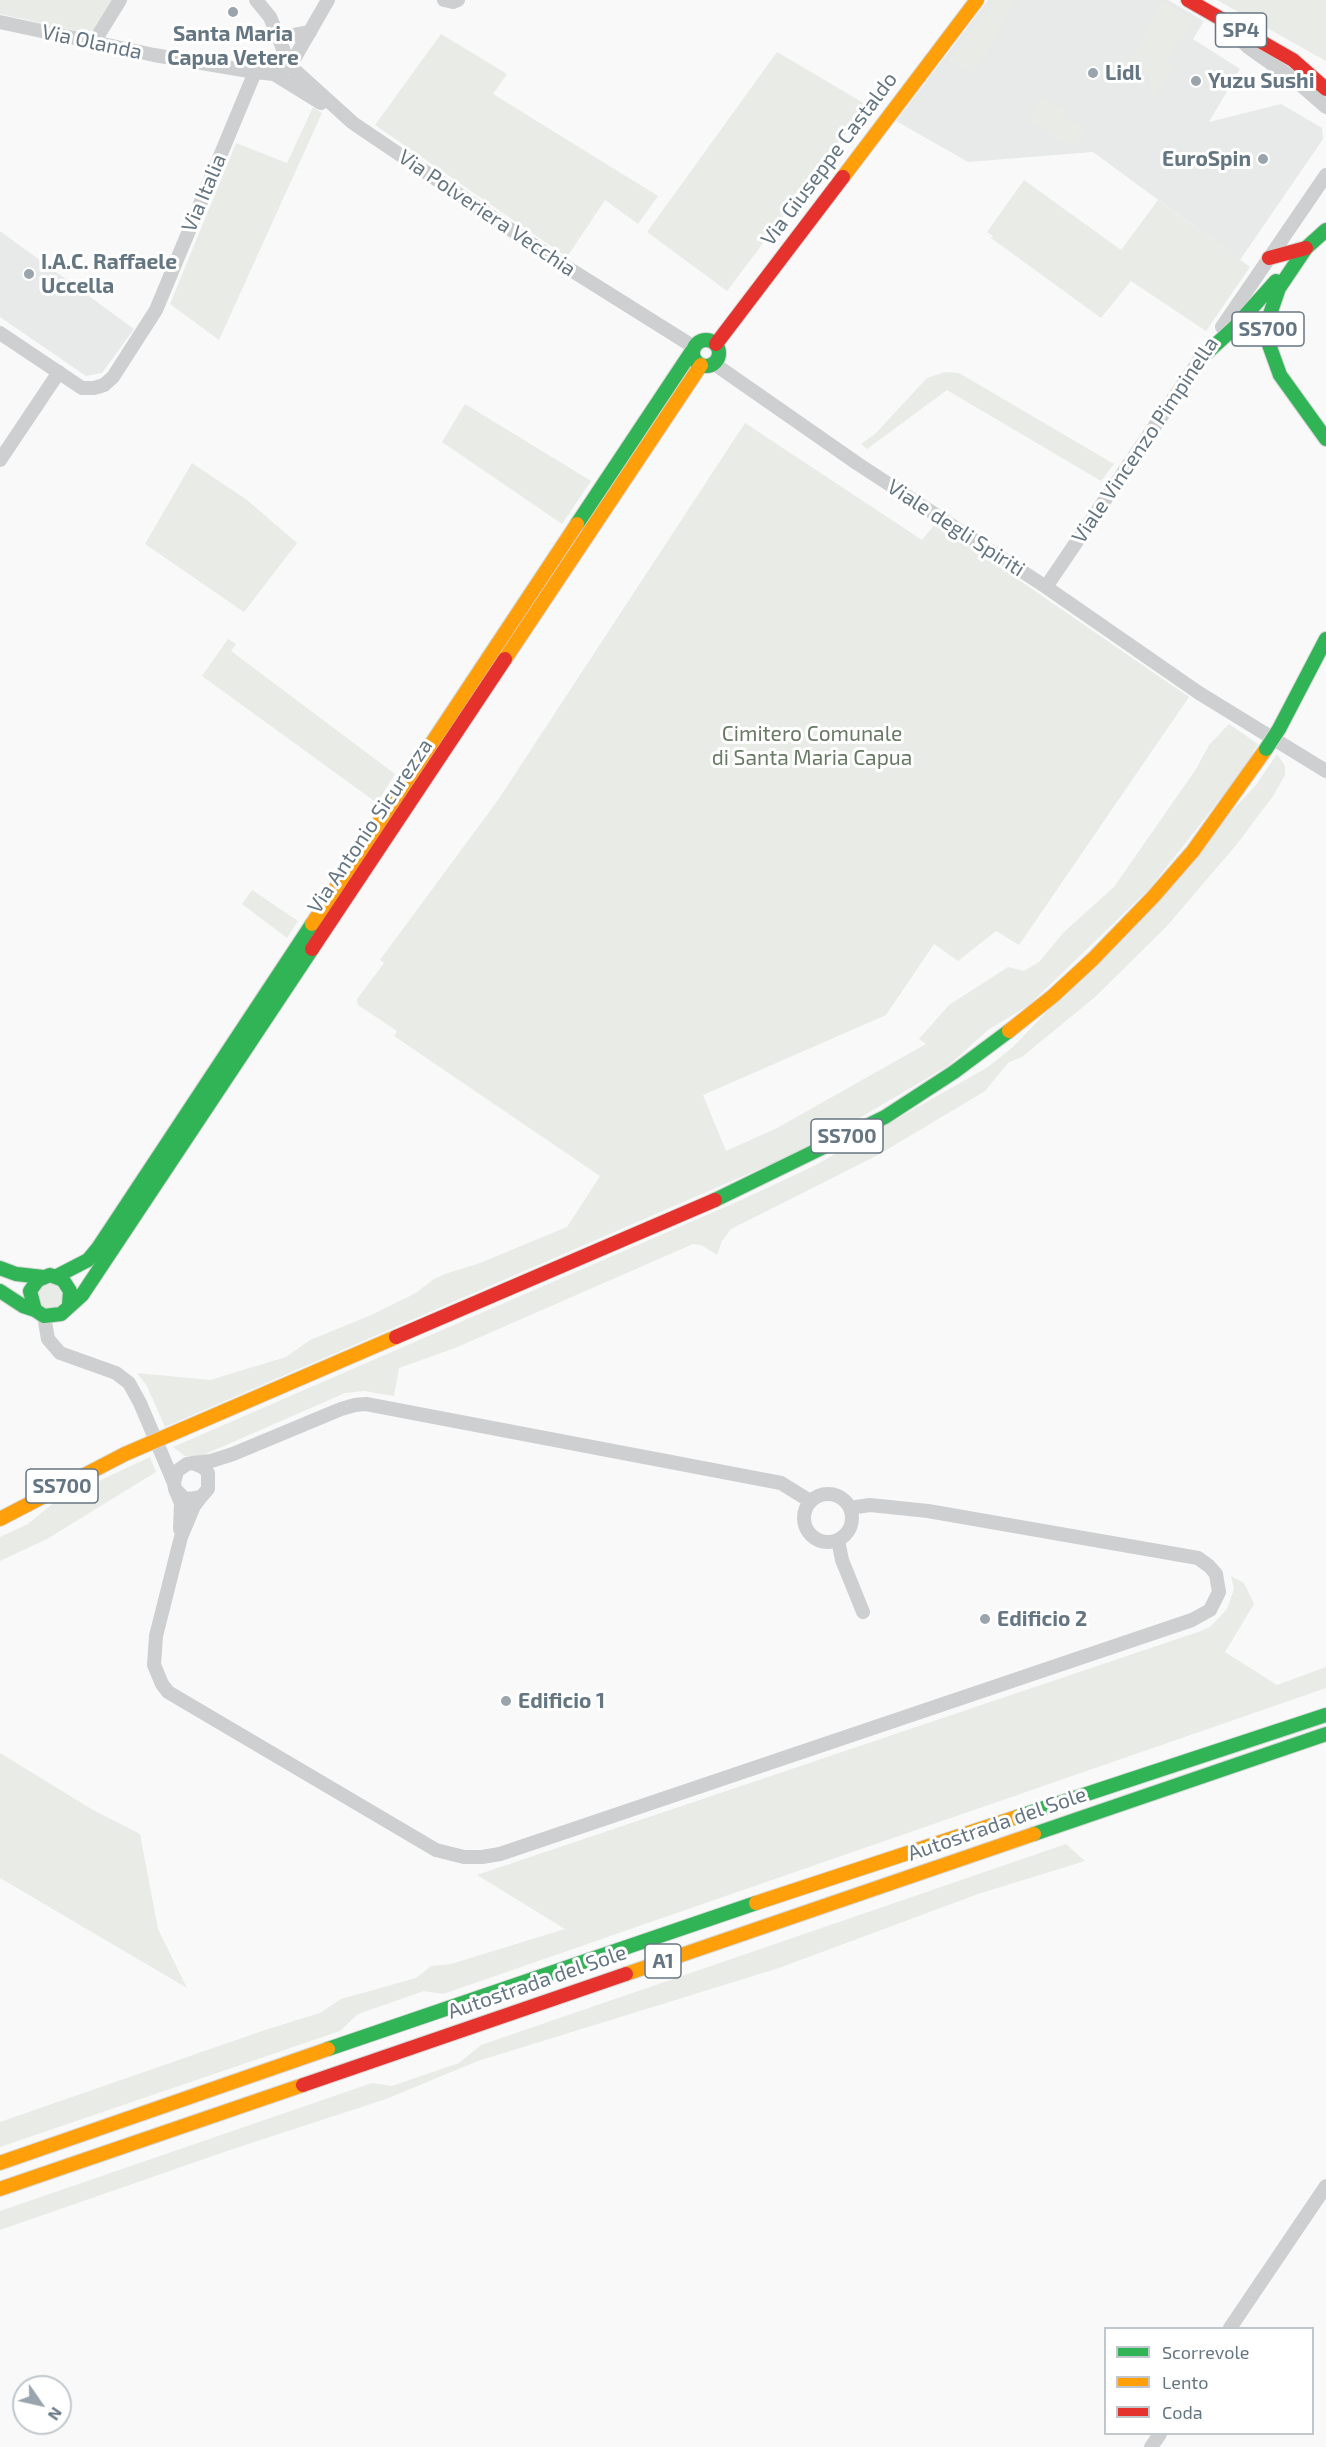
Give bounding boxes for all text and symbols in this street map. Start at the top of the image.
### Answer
marker: Santa Maria Capua Vetere [226,5,240,19]
road number: SP4 [1216,13,1266,47]
street label: Via Olanda [40,19,144,65]
place label: Santa Maria Capua Vetere [167,21,299,71]
place label: Lidl [1105,60,1141,86]
marker: Lidl [1086,66,1100,80]
street label: Via Giuseppe Castaldo [756,67,902,251]
place label: Yuzu Sushi [1208,68,1315,94]
marker: Yuzu Sushi [1189,74,1203,88]
street label: Via Polveriera Vecchia [393,144,581,282]
place label: EuroSpin [1162,146,1251,172]
street label: Via Italia [176,150,232,236]
marker: EuroSpin [1256,152,1270,166]
place label: I.A.C. Raffaele Uccella [41,249,177,299]
marker: I.A.C. Raffaele Uccella [22,267,36,281]
road number: SS700 [1232,312,1304,346]
street label: Viale Vincenzo Pimpinella [1066,332,1224,548]
street label: Viale degli Spiriti [883,474,1029,582]
park label: Cimitero Comunale di Santa Maria Capua [712,721,912,771]
street label: Via Antonio Sicurezza [302,734,438,918]
road number: SS700 [811,1119,883,1153]
road number: SS700 [26,1469,98,1503]
place label: Edificio 2 [997,1606,1087,1632]
marker: Edificio 2 [978,1612,992,1626]
place label: Edificio 1 [518,1688,605,1714]
marker: Edificio 1 [499,1694,513,1708]
street label: Autostrada del Sole [904,1782,1090,1866]
street label: Autostrada del Sole [444,1940,630,2024]
road number: A1 [645,1944,681,1978]
legend [1104,2327,1314,2435]
text: Scorrevole [1162,2341,1249,2363]
text: Lento [1162,2371,1208,2393]
north arrow [12,2375,72,2435]
text: Coda [1162,2401,1203,2423]
text: N [45,2404,67,2424]

